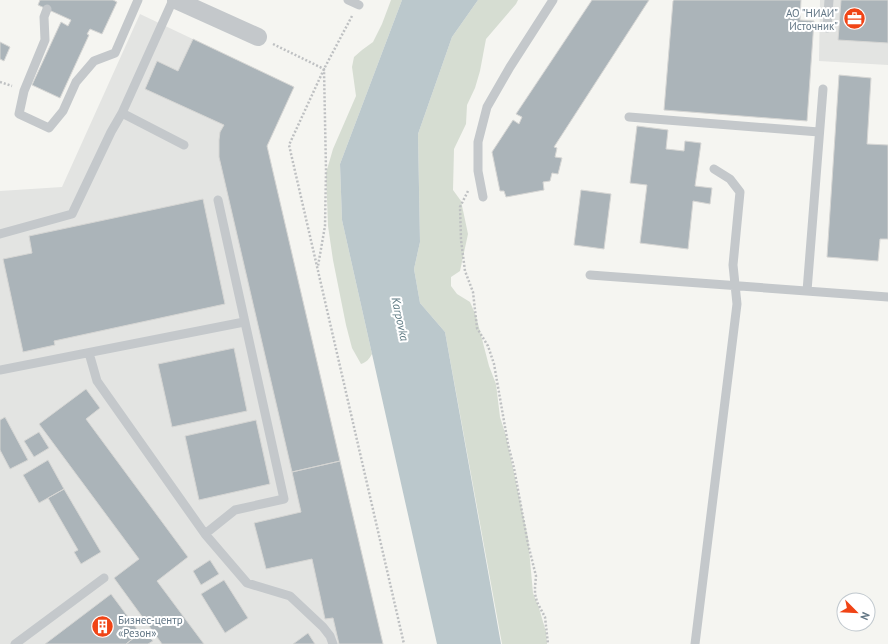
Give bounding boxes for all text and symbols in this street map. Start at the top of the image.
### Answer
place label: АО "НИАИ" Источник" [786,6,838,33]
office icon: АО "НИАИ" Источник" [841,6,867,32]
water label: Karpovka [389,296,412,342]
north arrow [836,592,876,632]
text: N [857,610,873,622]
building icon: Бизнес-центр «Резон» [89,613,115,639]
place label: Бизнес-центр «Резон» [118,613,183,640]

